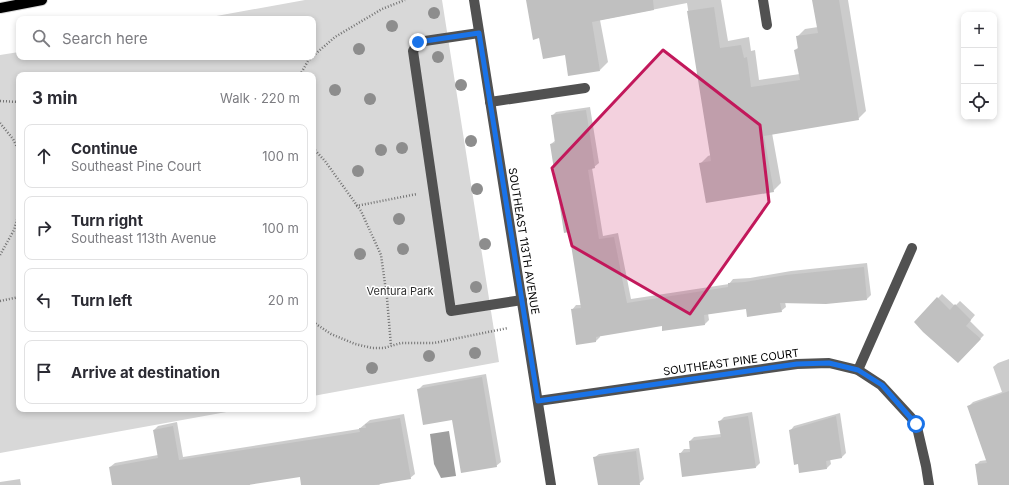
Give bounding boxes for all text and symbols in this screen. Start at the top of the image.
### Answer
map controls [961,12,997,120]
button: + [961,12,997,48]
search box [16,16,316,60]
icon: search [30,27,52,49]
text: Search here [62,29,148,48]
route end [409,33,427,51]
button: − [961,48,997,84]
button: locate [961,84,997,120]
text: 3 min [32,88,78,108]
text: Walk · 220 m [220,90,300,106]
text: Continue [71,139,138,158]
icon: ahead [33,145,55,167]
text: 100 m [262,148,299,164]
text: Southeast Pine Court [71,158,201,174]
street label: SOUTHEAST 113TH AVENUE [505,167,543,315]
text: Turn right [71,211,143,230]
icon: right [33,217,55,239]
text: 100 m [262,220,299,236]
text: Southeast 113th Avenue [71,230,216,246]
park label: Ventura Park [366,284,434,298]
icon: left [33,289,55,311]
text: Turn left [71,291,132,310]
text: 20 m [268,292,299,308]
street label: SOUTHEAST PINE COURT [662,346,800,378]
icon: arrive [33,361,55,383]
text: Arrive at destination [71,363,220,382]
route start [907,415,925,433]

